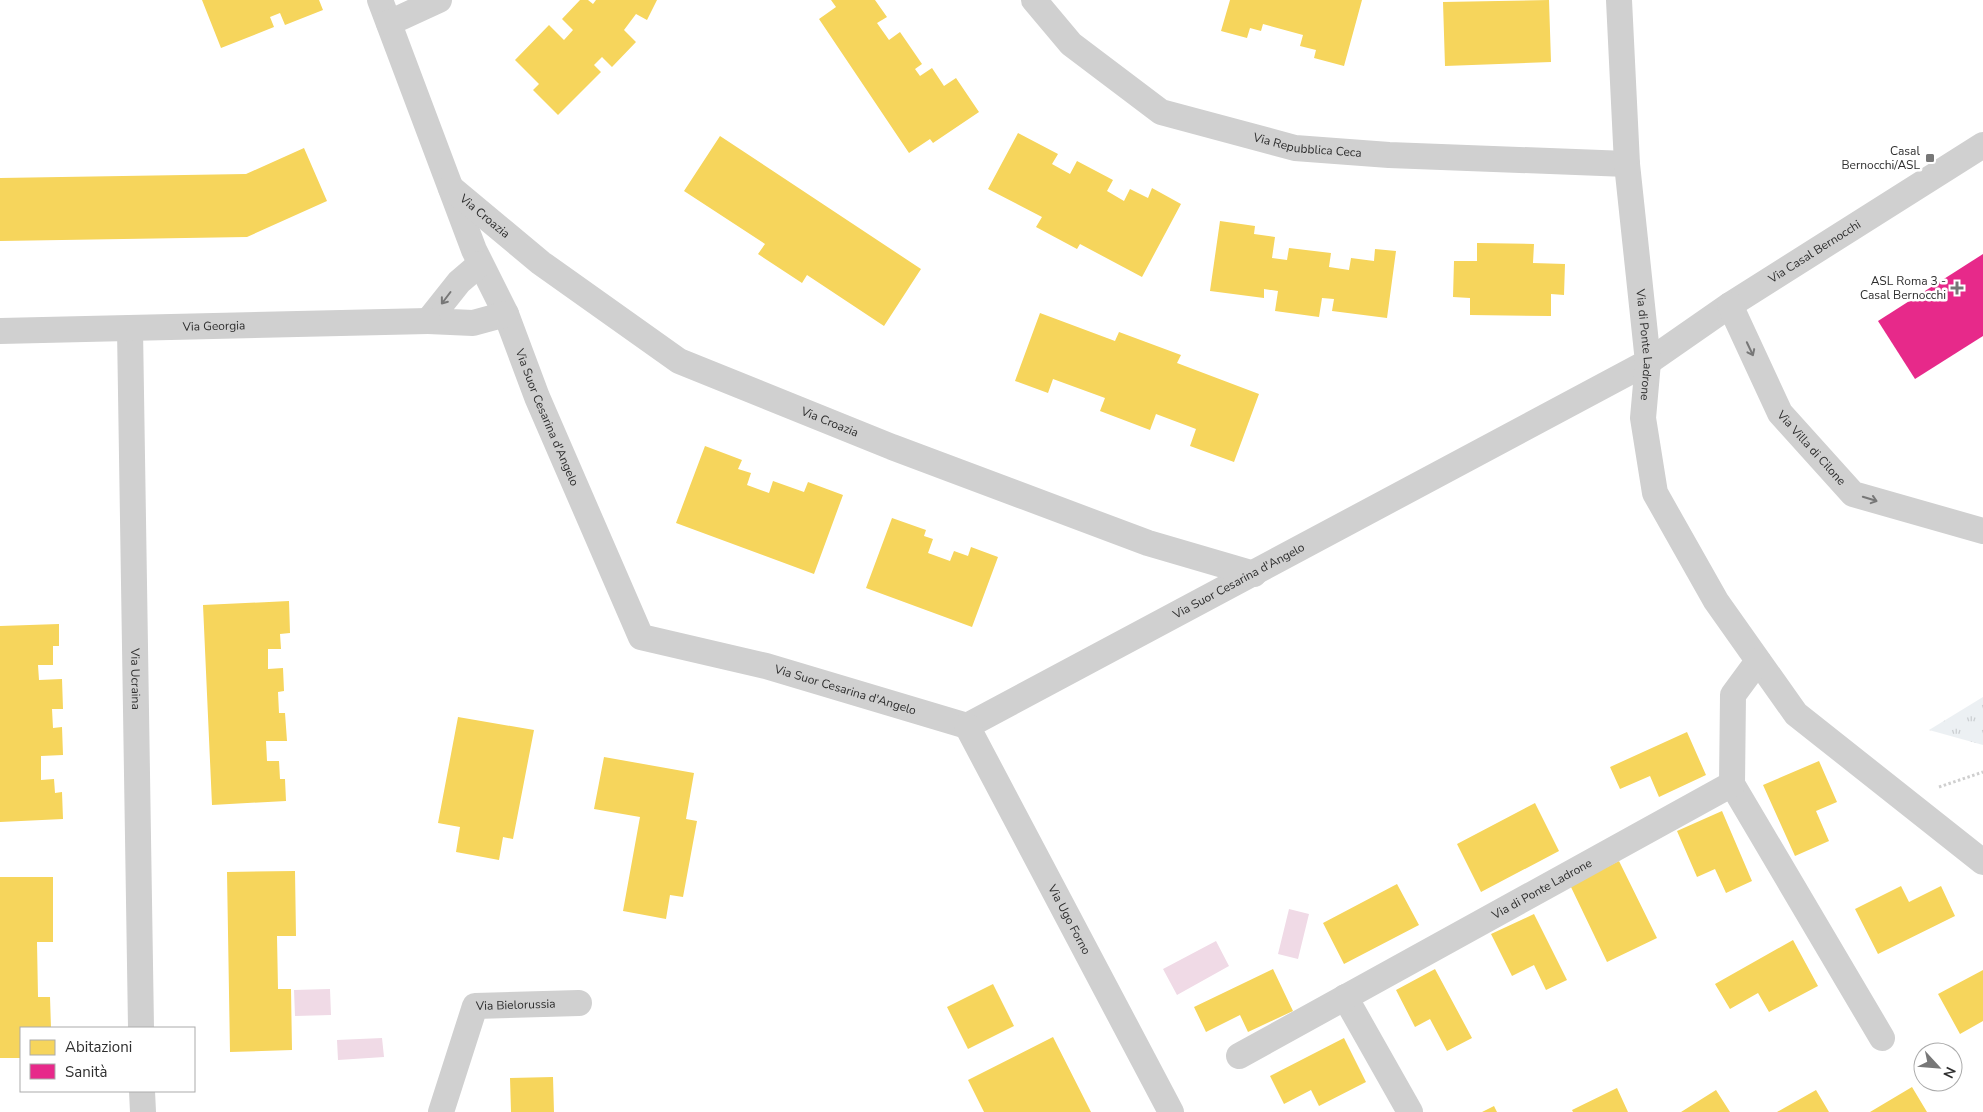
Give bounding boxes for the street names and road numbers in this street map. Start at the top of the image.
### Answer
street label: Via Repubblica Ceca [1250,129,1362,161]
street label: Via Croazia [456,190,513,242]
street label: Via Casal Bernocchi [1764,216,1864,287]
street label: Via di Ponte Ladrone [1632,287,1656,401]
street label: Via Georgia [181,317,246,335]
street label: Via Suor Cesarina d'Angelo [511,346,583,489]
street label: Via Croazia [798,403,861,441]
street label: Via Villa di Cilone [1773,406,1849,489]
street label: Via Suor Cesarina d'Angelo [1169,539,1308,623]
street label: Via Ucraina [127,647,144,710]
street label: Via Suor Cesarina d'Angelo [772,661,919,719]
street label: Via di Ponte Ladrone [1488,855,1595,923]
street label: Via Ugo Forno [1044,881,1095,958]
street label: Via Bielorussia [475,996,556,1014]

